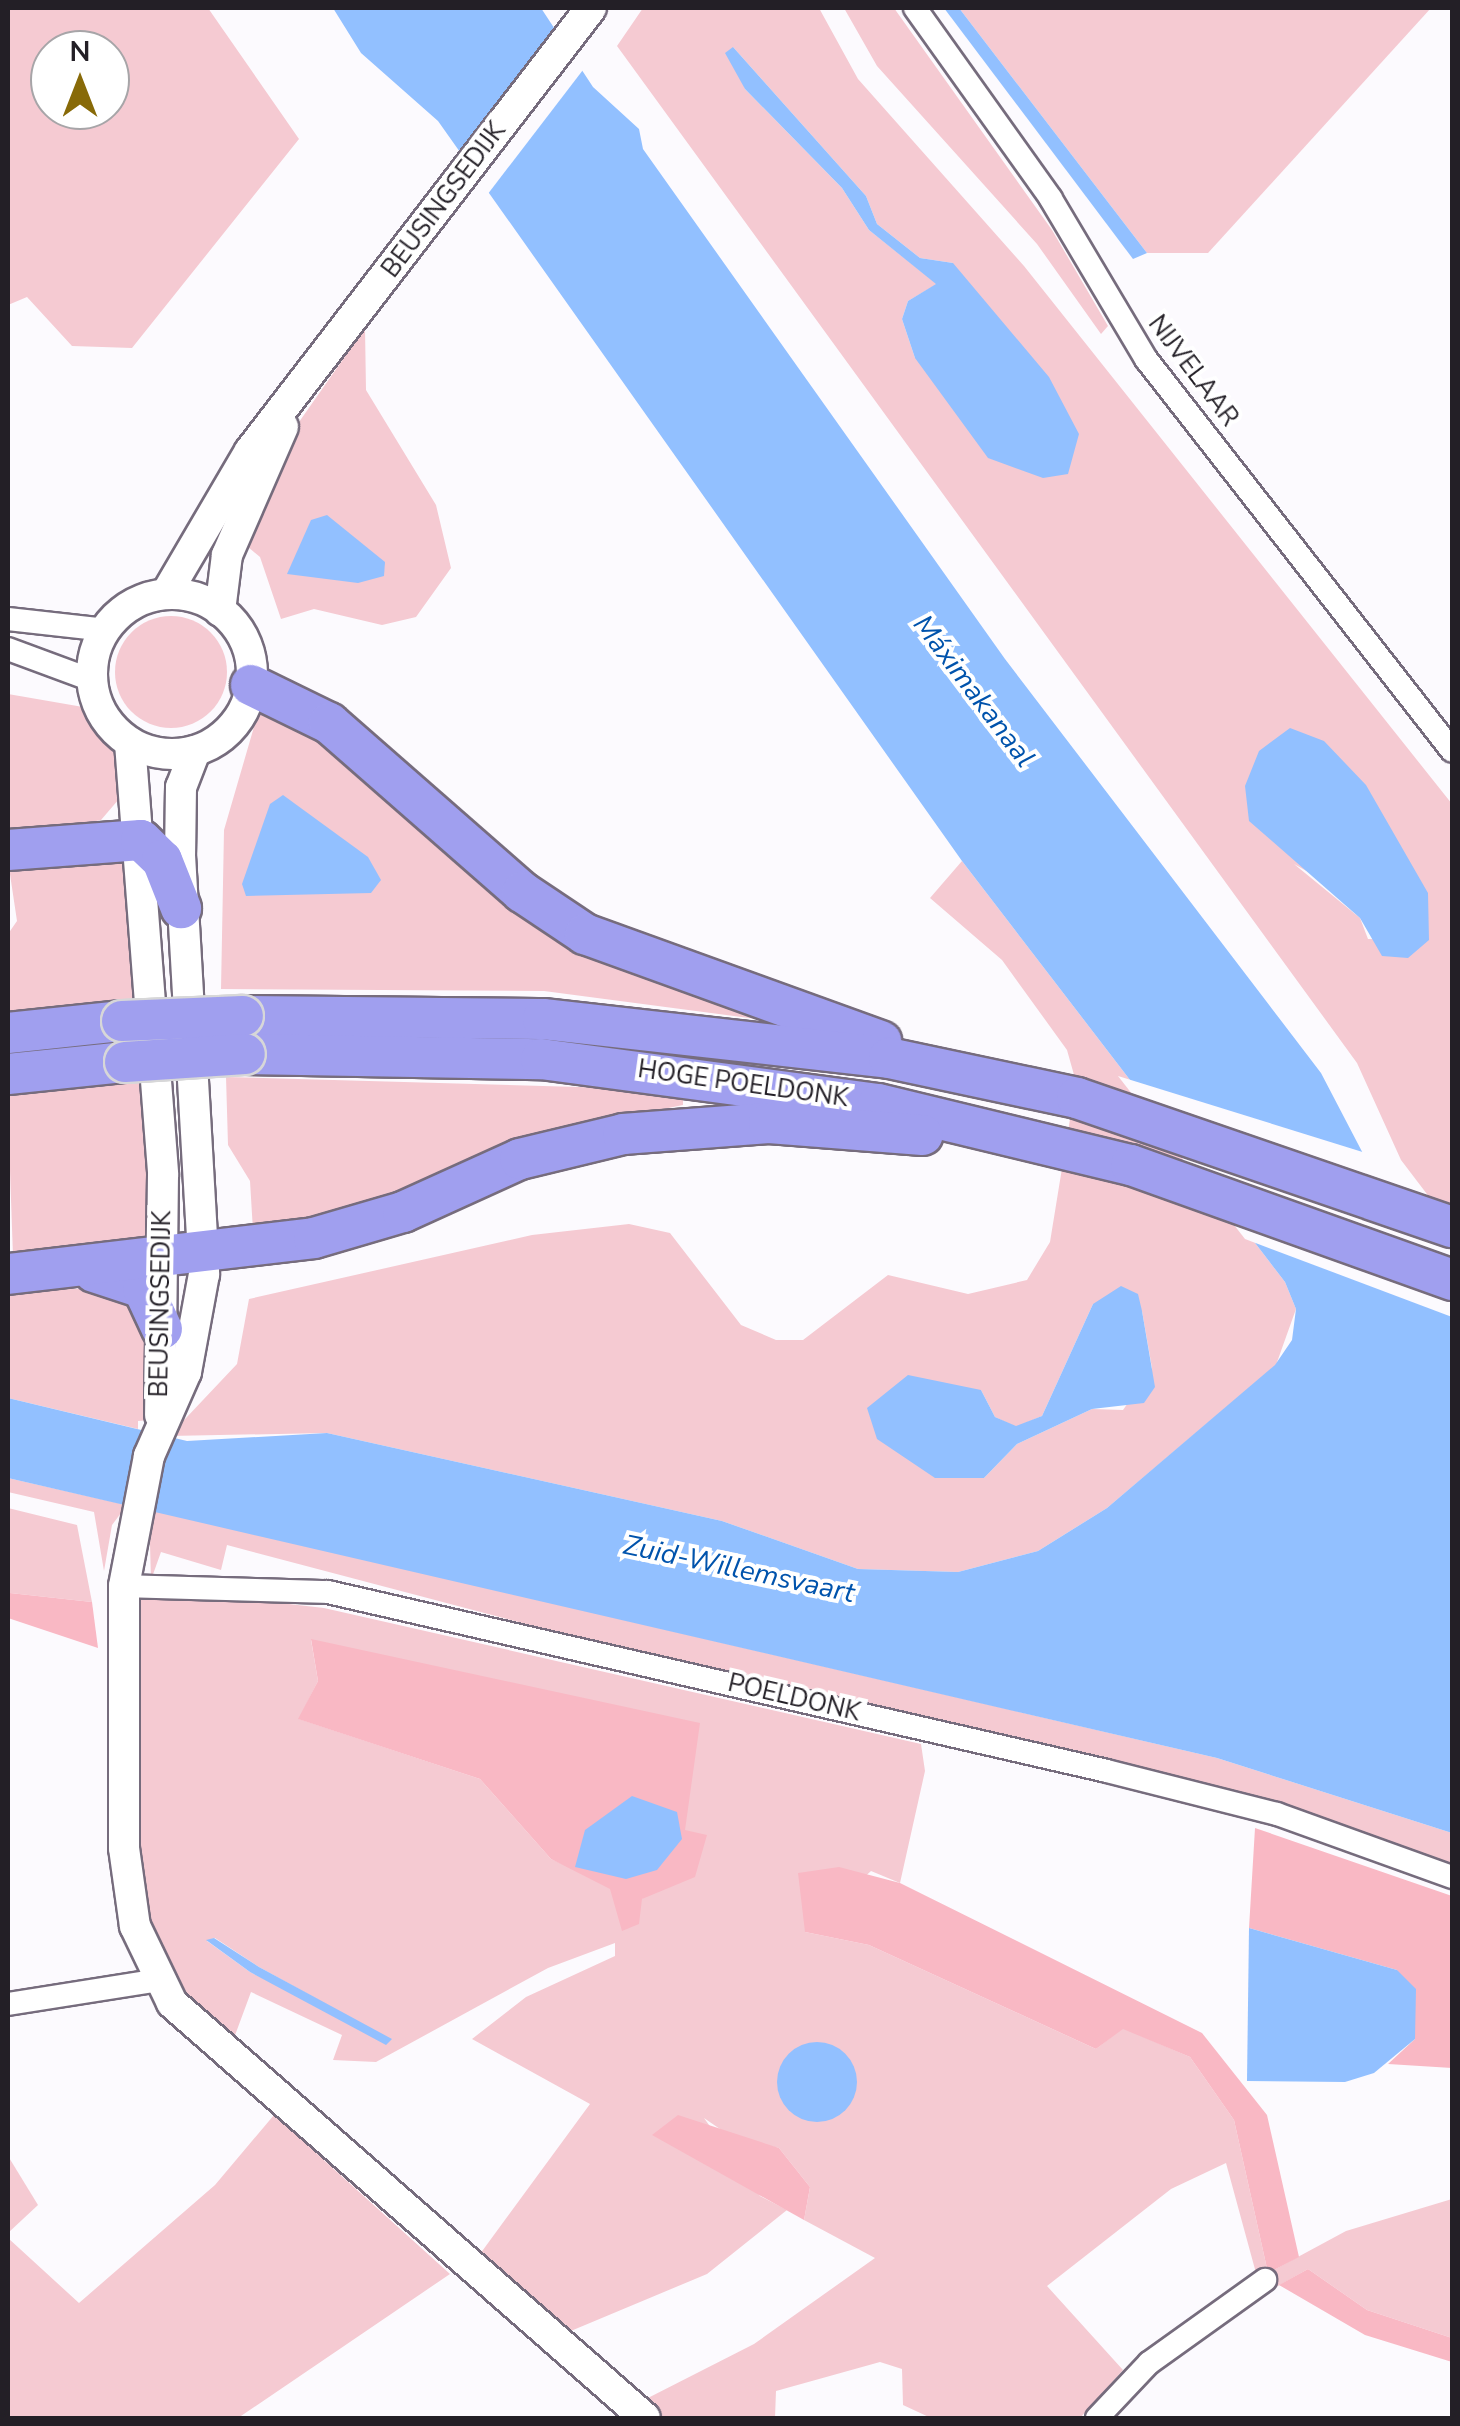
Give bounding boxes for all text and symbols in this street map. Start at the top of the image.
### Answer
north arrow [30,30,130,130]
text: N [70,33,90,71]
street label: BEUSINGSEDIJK [376,116,512,284]
street label: NIJVELAAR [1142,310,1244,432]
water label: Máximakanaal [906,608,1042,774]
street label: HOGE POELDONK [636,1054,850,1114]
street label: BEUSINGSEDIJK [144,1210,178,1398]
water label: Zuid-Willemsvaart [620,1528,858,1610]
street label: POELDONK [725,1668,863,1728]

